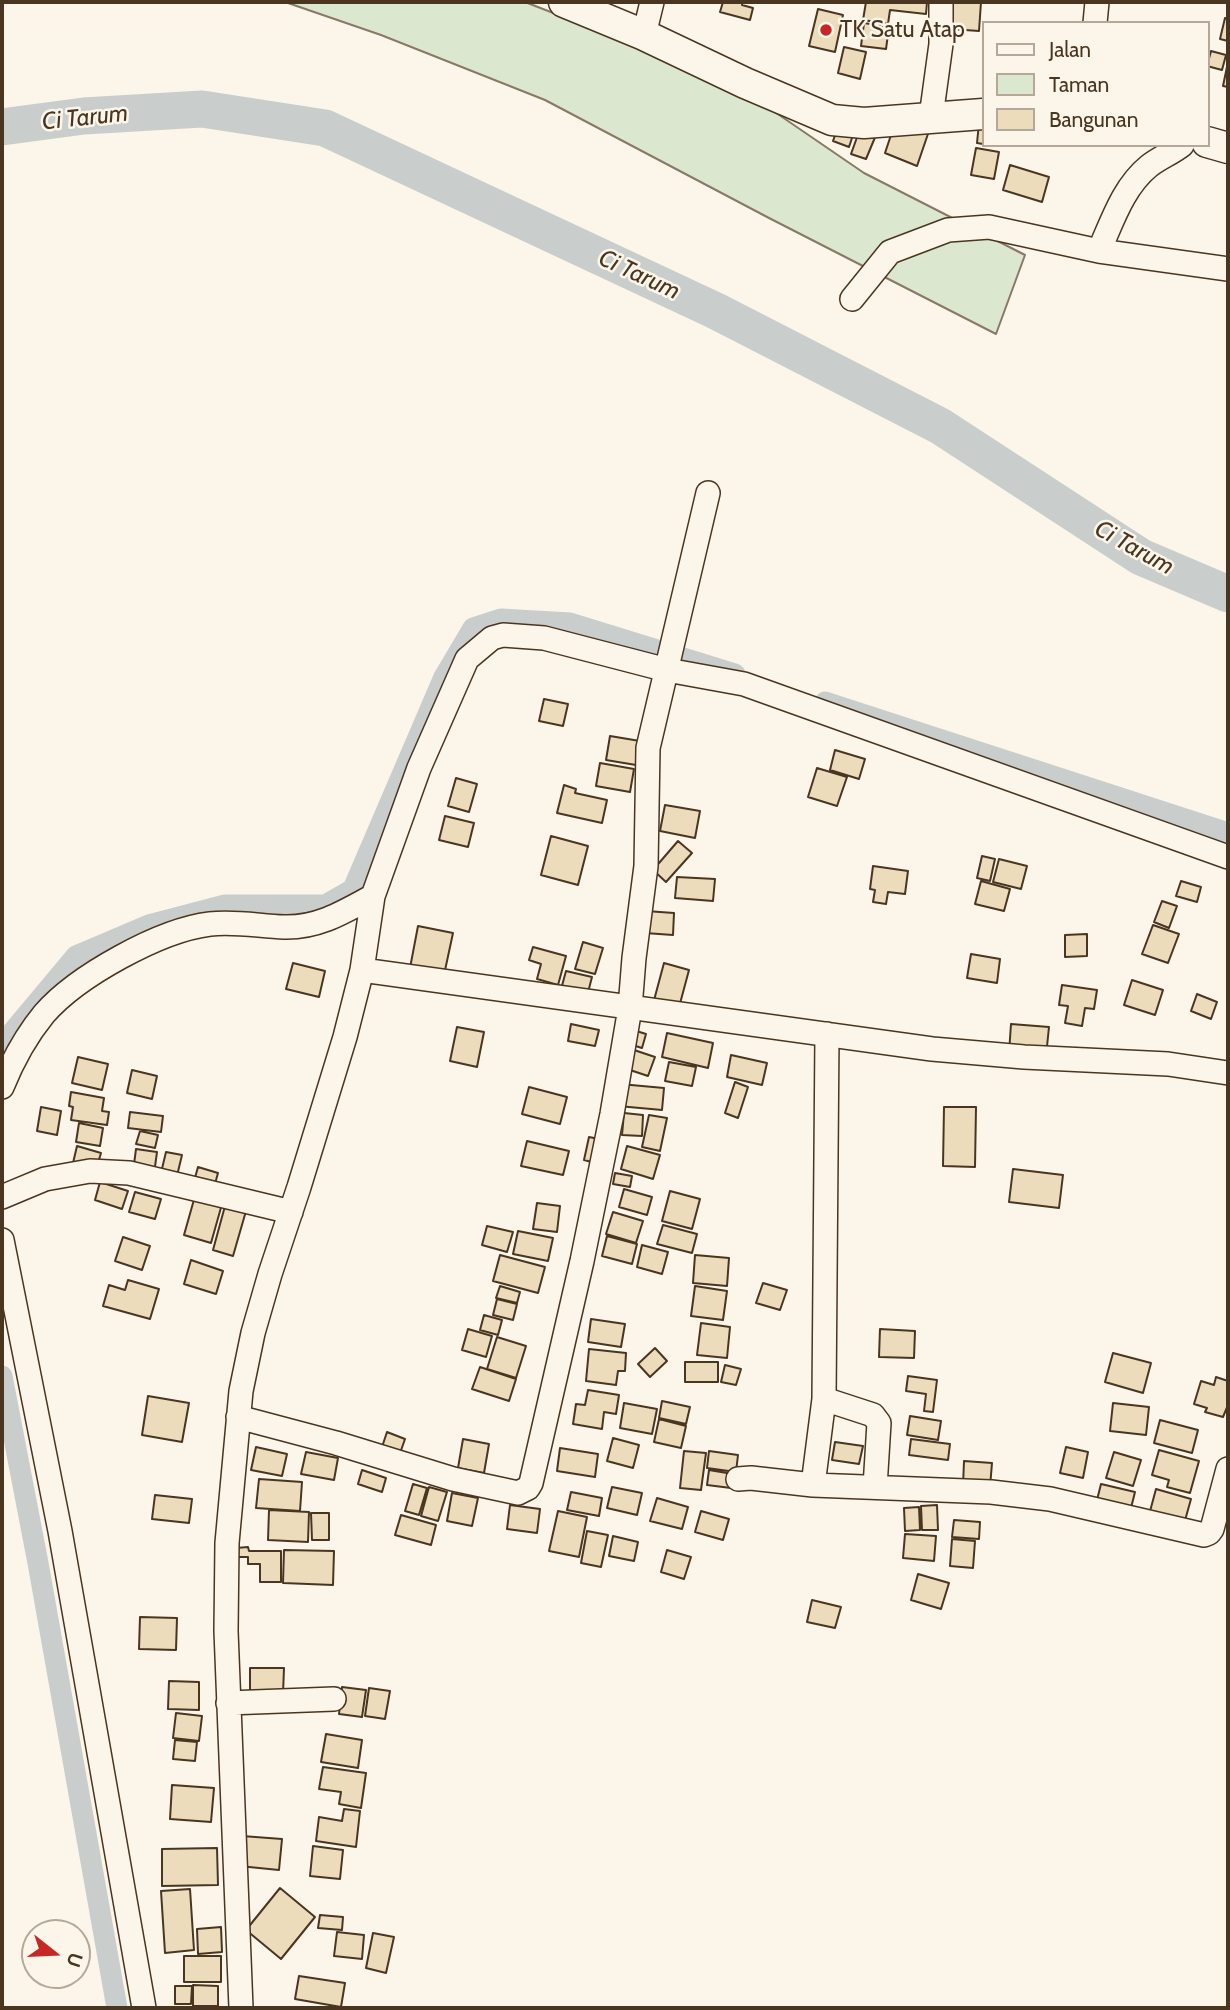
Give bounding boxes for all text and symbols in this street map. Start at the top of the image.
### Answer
place label: TK Satu Atap [840,16,965,44]
legend [982,21,1209,147]
marker: TK Satu Atap [818,22,834,38]
text: Jalan [1049,37,1091,62]
text: Taman [1049,72,1109,97]
water label: Ci Tarum [41,99,129,137]
text: Bangunan [1049,107,1138,132]
water label: Ci Tarum [594,244,684,306]
water label: Ci Tarum [1089,515,1179,581]
north arrow [21,1919,91,1989]
text: U [61,1950,88,1970]

